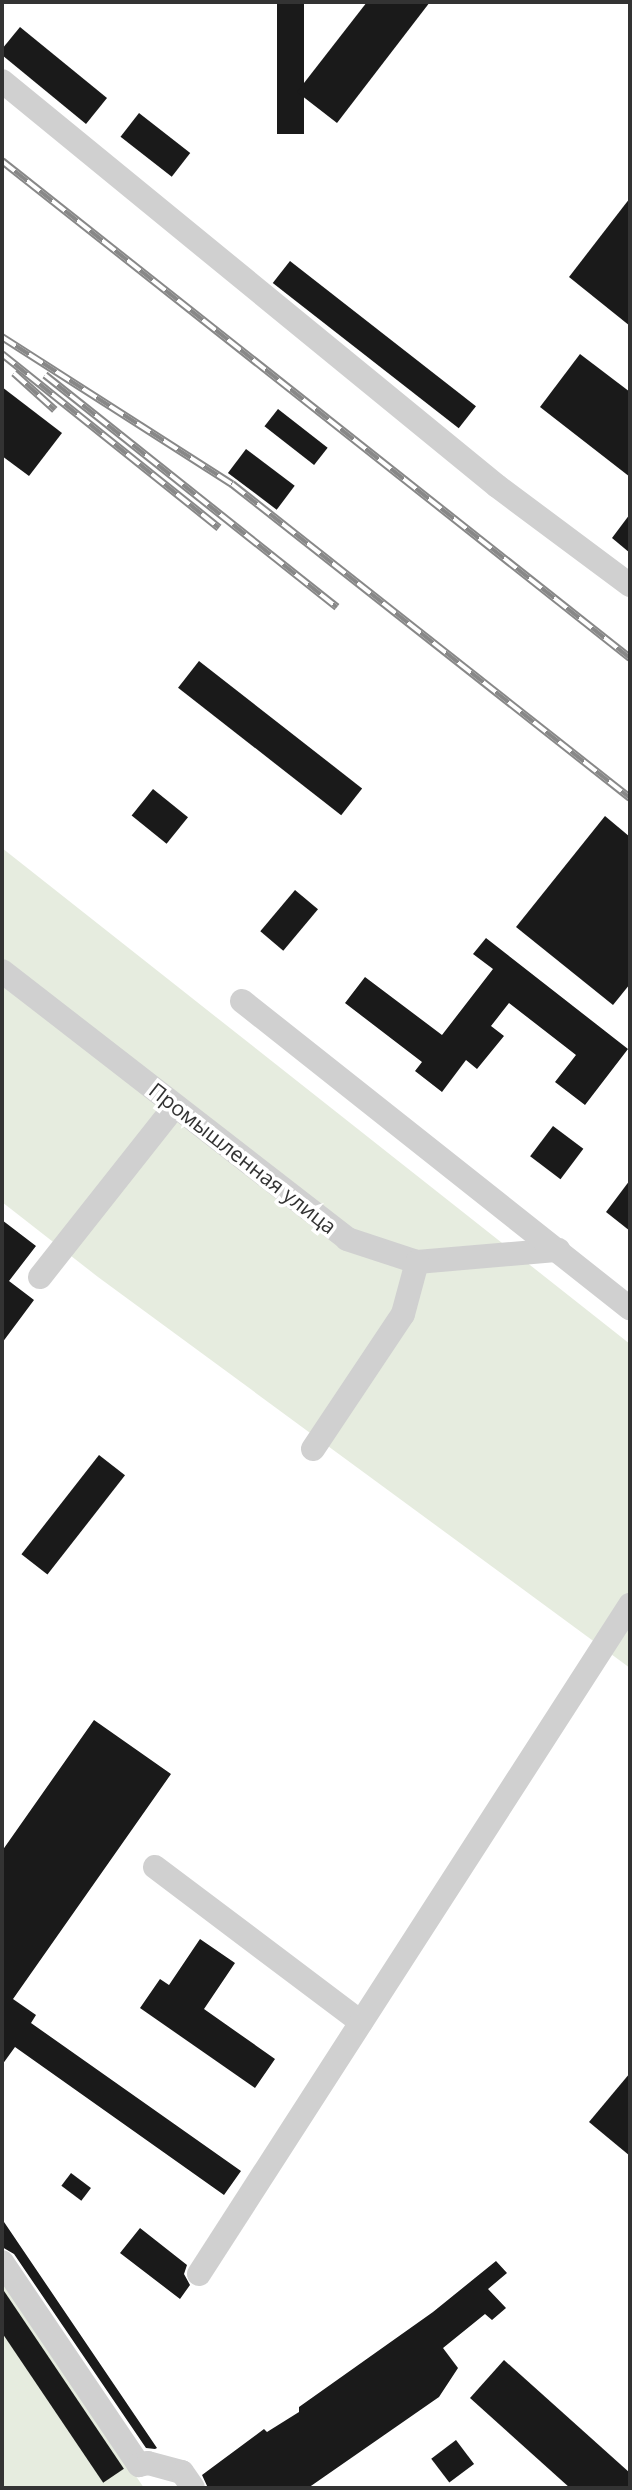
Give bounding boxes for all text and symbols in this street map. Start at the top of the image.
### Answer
street label: Промышленная улица [144,1077,342,1239]

